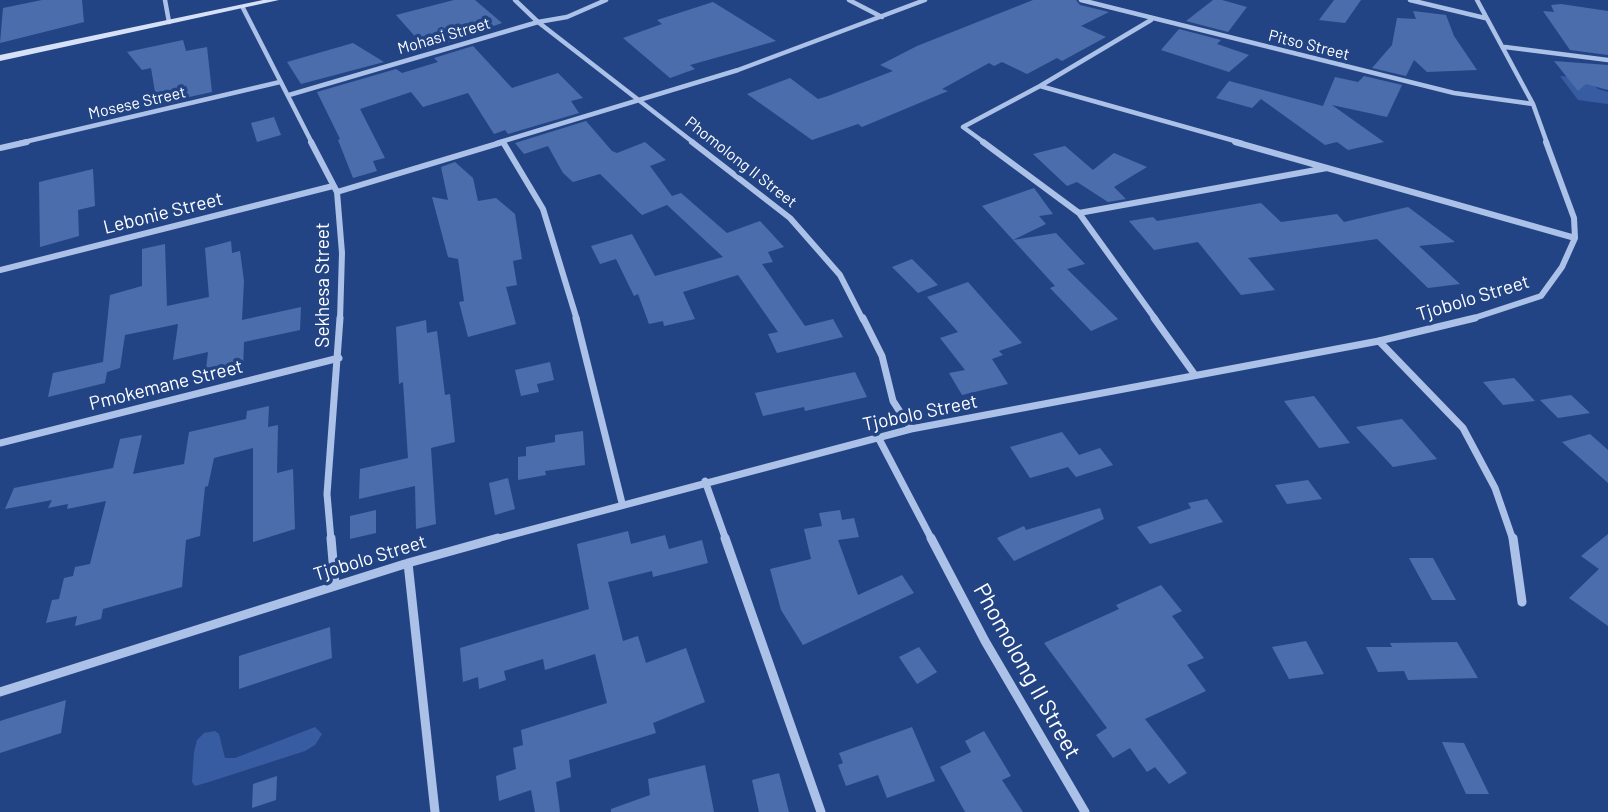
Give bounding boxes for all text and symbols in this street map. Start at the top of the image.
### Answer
street label: Mohasi Street [395,14,493,58]
street label: Pitso Street [1267,26,1351,64]
street label: Mosese Street [86,82,188,124]
street label: Phomolong II Street [681,112,801,212]
street label: Lebonie Street [101,187,225,239]
street label: Sekhesa Street [312,222,334,348]
street label: Tjobolo Street [1414,270,1532,326]
street label: Pmokemane Street [87,355,245,415]
street label: Tjobolo Street [861,390,979,436]
street label: Tjobolo Street [311,530,429,586]
street label: Phomolong II Street [967,579,1087,763]

